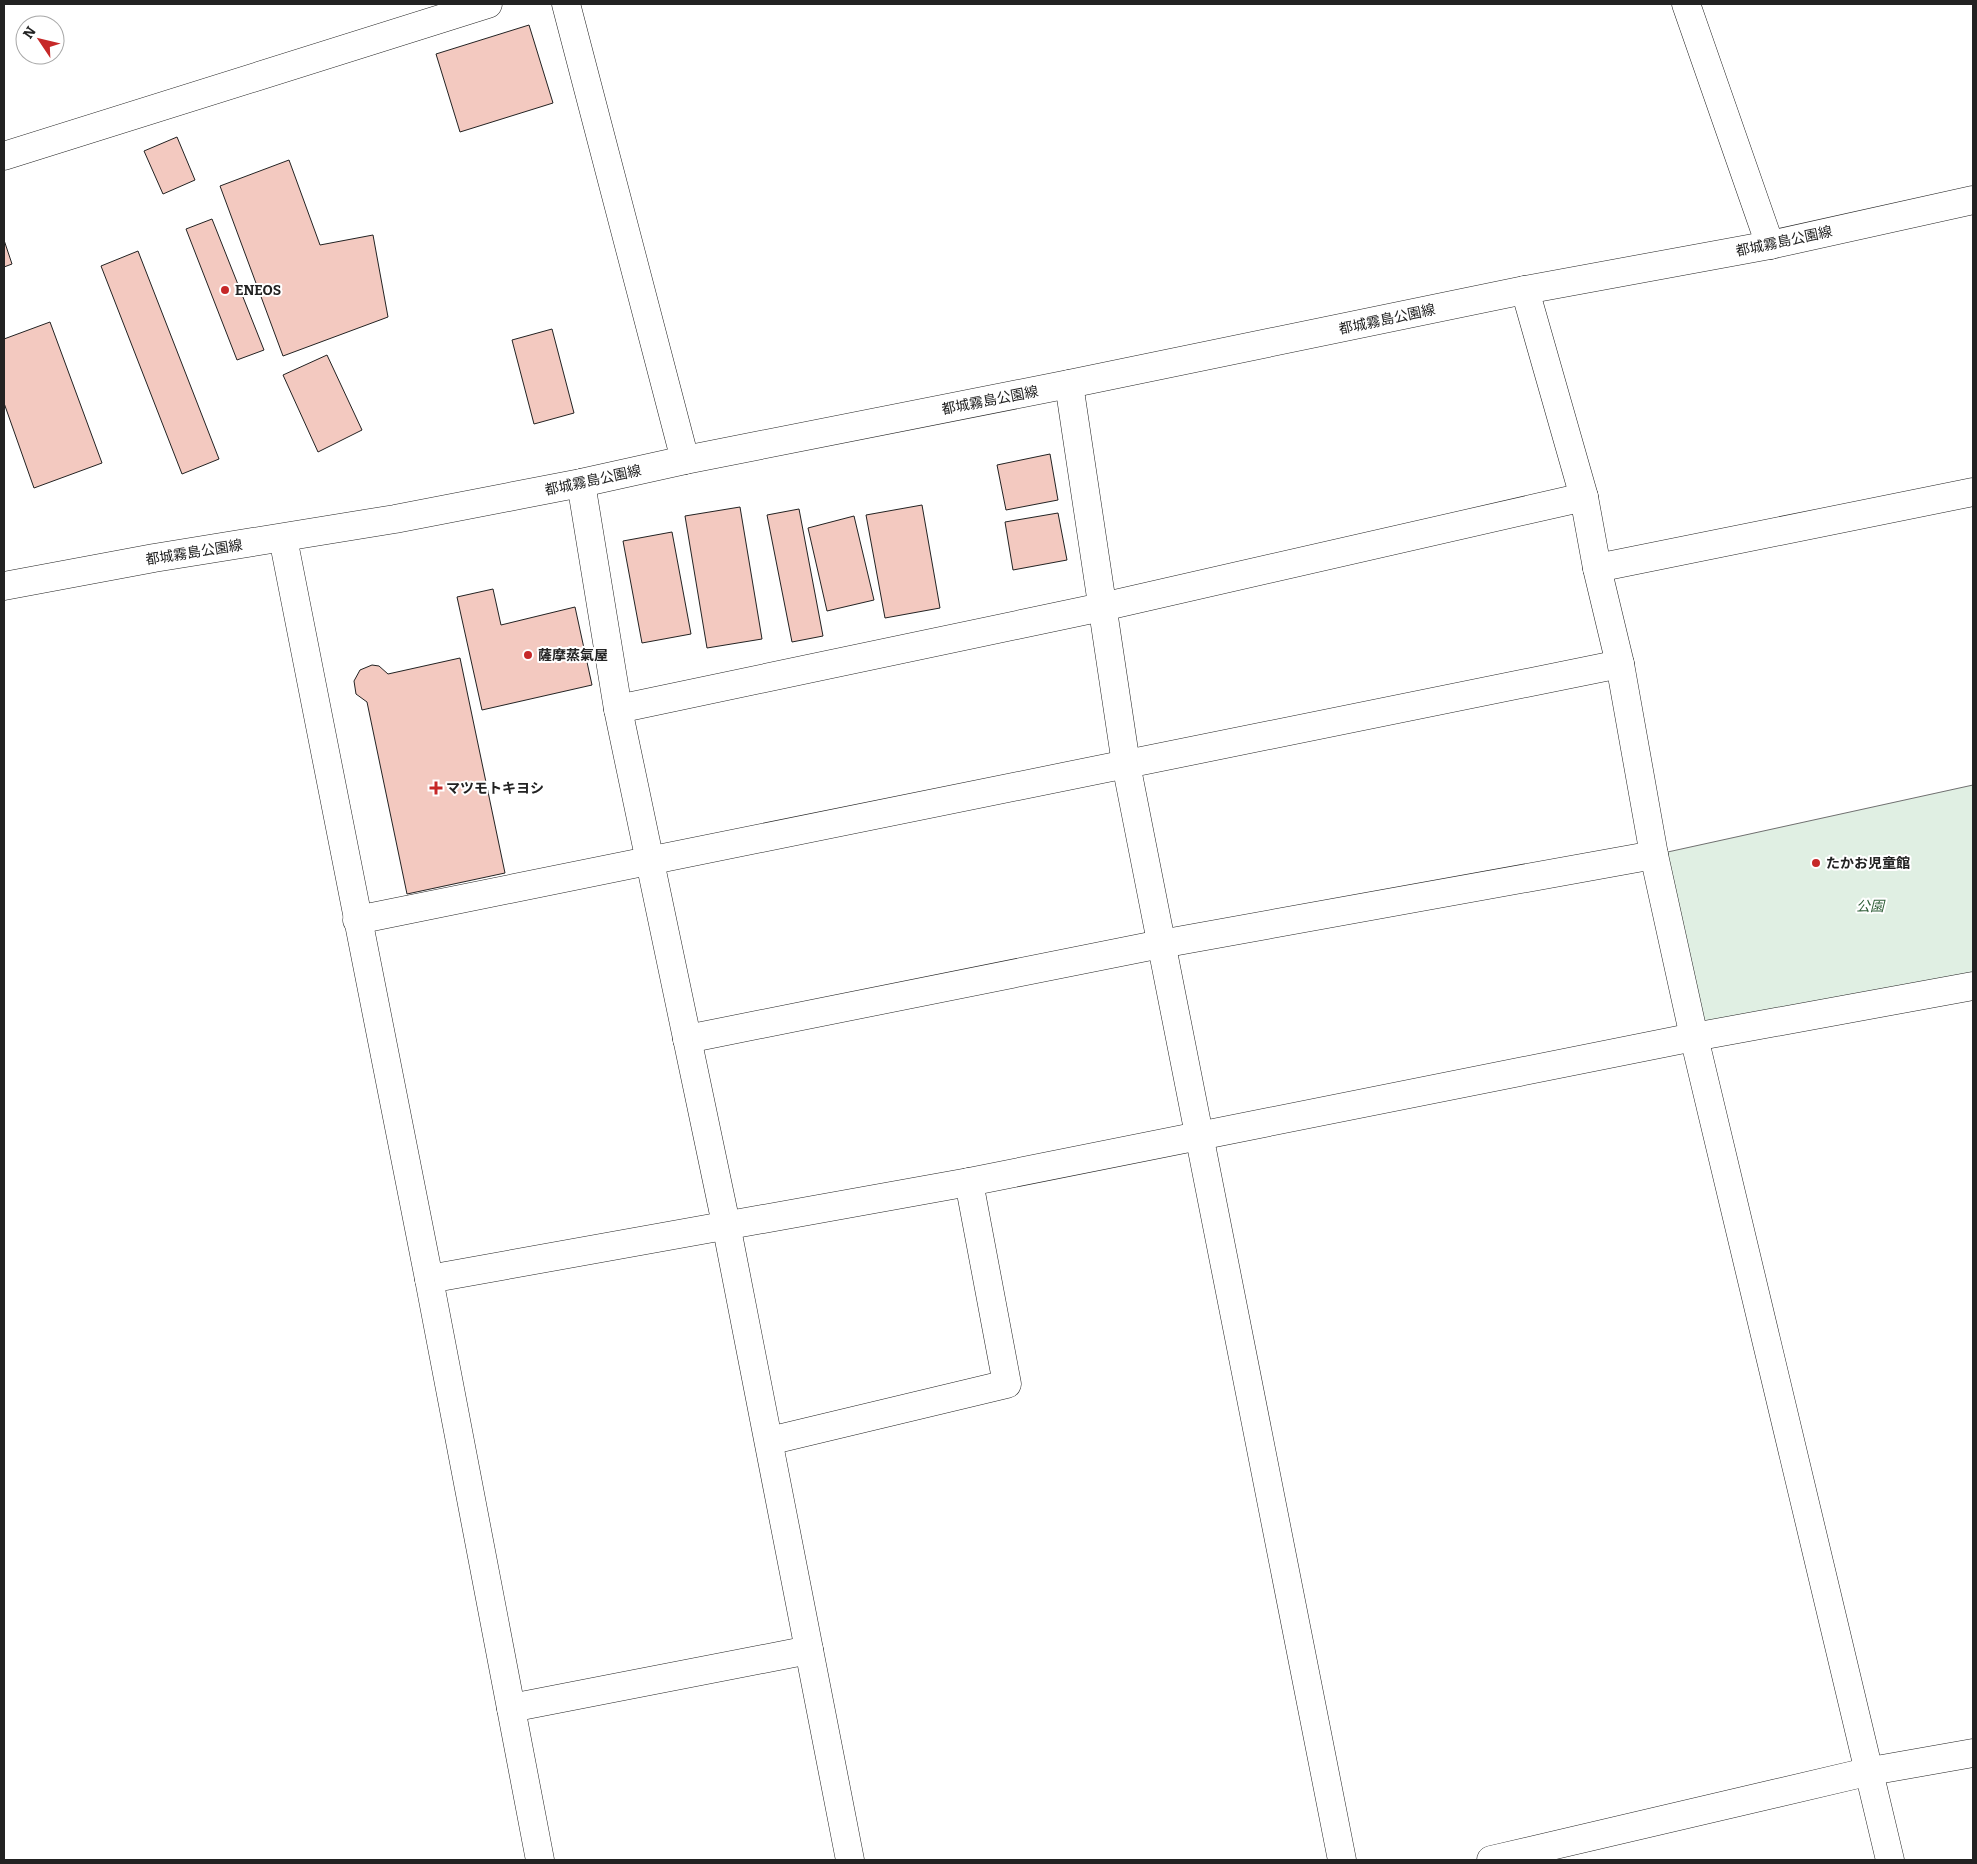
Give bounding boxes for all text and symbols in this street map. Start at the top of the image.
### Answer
north arrow [15,15,65,65]
text: N [20,23,40,42]
street label: 都城霧島公園線 [1734,223,1834,260]
place label: ENEOS [235,282,281,299]
marker: ENEOS [219,284,231,296]
street label: 都城霧島公園線 [1337,301,1437,338]
street label: 都城霧島公園線 [940,383,1040,418]
street label: 都城霧島公園線 [543,462,643,499]
street label: 都城霧島公園線 [144,536,244,569]
place label: 薩摩蒸氣屋 [538,647,608,664]
marker: 薩摩蒸氣屋 [522,649,534,661]
place label: マツモトキヨシ [446,780,544,797]
marker: マツモトキヨシ [430,782,442,794]
place label: たかお児童館 [1826,855,1910,872]
marker: たかお児童館 [1810,857,1822,869]
park label: 公園 [1856,898,1886,915]

